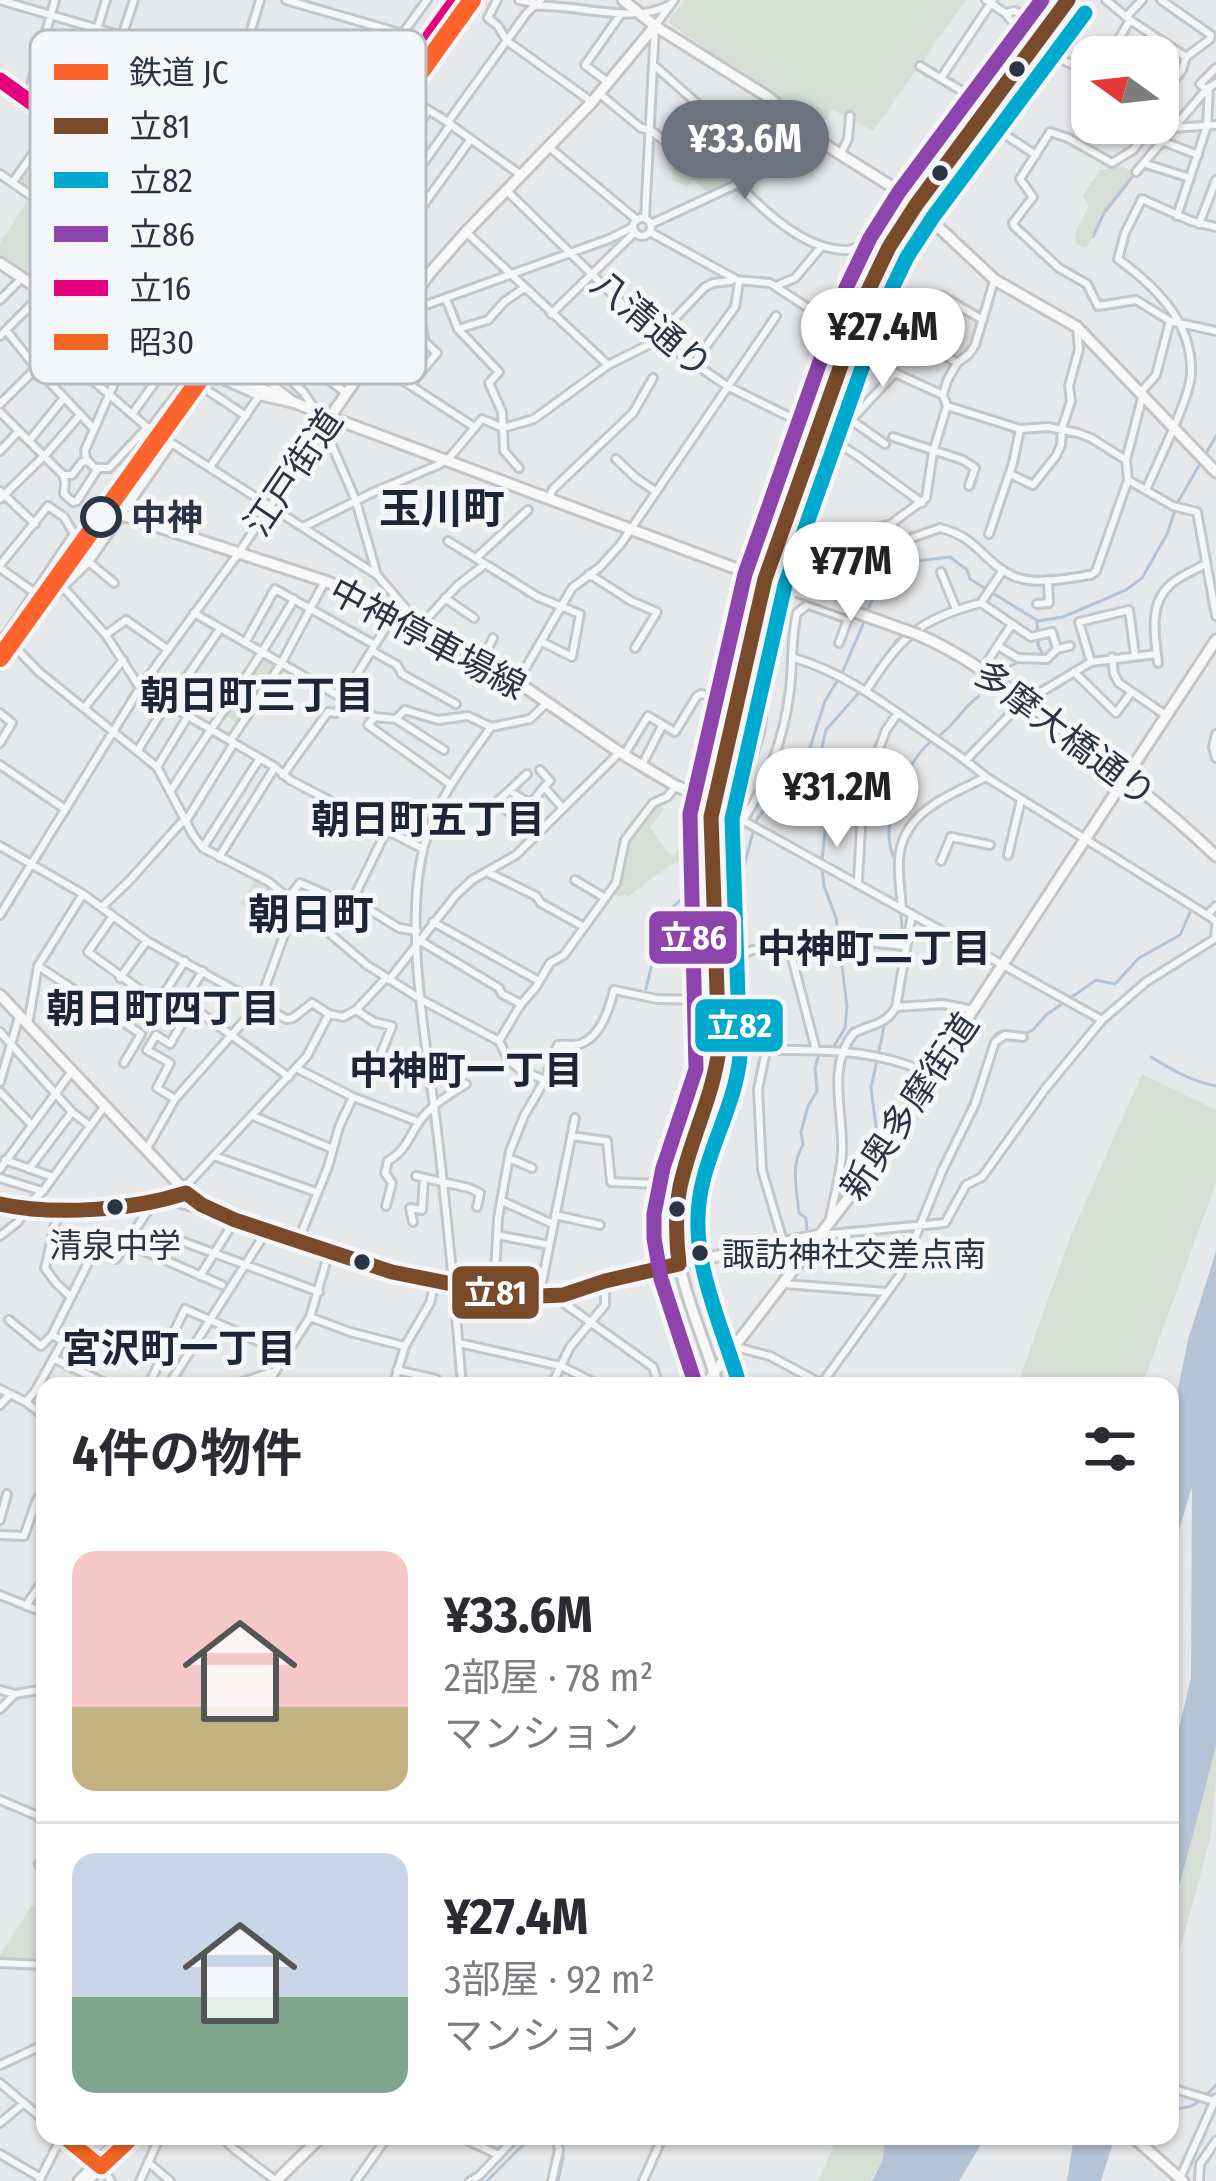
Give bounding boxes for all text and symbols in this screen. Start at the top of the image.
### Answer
legend [30,30,426,384]
north arrow [1071,36,1179,144]
map controls [1071,36,1179,144]
text: 鉄道 JC [129,53,229,93]
unlabelled marker [1006,58,1028,80]
pin: ¥33.6M [647,100,843,202]
text: 立81 [129,107,191,147]
text: ¥33.6M [688,116,802,162]
text: 立82 [129,161,193,201]
unlabelled marker [929,162,951,184]
text: 立86 [129,215,195,255]
street label: 八清通り [582,262,721,388]
text: 立16 [129,269,191,309]
pin: ¥27.4M [785,288,981,390]
text: ¥27.4M [828,304,938,350]
text: 昭30 [129,323,194,363]
street label: 江戸街道 [235,401,352,545]
district label: 玉川町 [379,484,505,534]
place label: 中神 [131,496,203,540]
marker: 中神 [82,498,120,536]
pin: ¥77M [780,522,922,624]
text: ¥77M [810,538,892,584]
street label: 中神停車場線 [322,569,533,709]
street label: 多摩大橋通り [965,651,1164,816]
district label: 朝日町三丁目 [140,673,374,719]
pin: ¥31.2M [739,748,935,850]
text: ¥31.2M [782,764,892,810]
district label: 朝日町五丁目 [311,797,545,843]
district label: 朝日町 [248,890,374,940]
line badge: 立86 [647,909,739,966]
text: 立86 [659,918,727,958]
district label: 中神町二丁目 [757,926,991,972]
district label: 朝日町四丁目 [46,986,280,1032]
line badge: 立82 [693,997,785,1054]
street label: 新奥多摩街道 [831,1005,988,1208]
text: 立82 [706,1006,772,1046]
district label: 中神町一丁目 [349,1048,583,1094]
marker: 清泉中学 [104,1196,126,1218]
unlabelled marker [666,1198,688,1220]
place label: 清泉中学 [49,1226,181,1266]
place label: 諏訪神社交差点南 [722,1235,986,1275]
marker: 諏訪神社交差点南 [689,1242,711,1264]
unlabelled marker [351,1251,373,1273]
line badge: 立81 [450,1264,541,1321]
text: 立81 [463,1273,527,1313]
district label: 宮沢町一丁目 [62,1326,296,1372]
icon: filters [1077,1416,1143,1482]
text: 4件の物件 [72,1423,302,1485]
text: ¥33.6M [444,1584,593,1646]
icon: home [168,1599,312,1743]
text: 2部屋 · 78 m² [444,1655,653,1701]
text: マンション [444,1711,639,1757]
text: ¥27.4M [444,1886,588,1948]
icon: home [168,1901,312,2045]
text: 3部屋 · 92 m² [444,1957,655,2003]
text: マンション [444,2013,639,2059]

